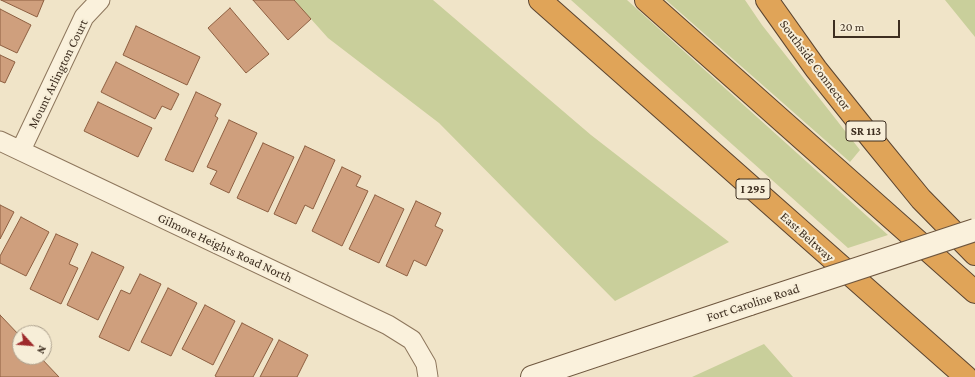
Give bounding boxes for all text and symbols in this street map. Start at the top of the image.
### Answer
scale bar [835,12,902,38]
street label: Mount Arlington Court [25,17,91,131]
street label: Southside Connector [776,17,854,113]
text: 20 m [840,20,864,34]
road number: SR 113 [846,121,886,141]
road number: I 295 [736,179,770,199]
street label: East Beltway [777,209,837,265]
street label: Gilmore Heights Road North [155,210,295,286]
street label: Fort Caroline Road [705,281,801,325]
north arrow [12,325,52,365]
text: N [35,344,49,356]

